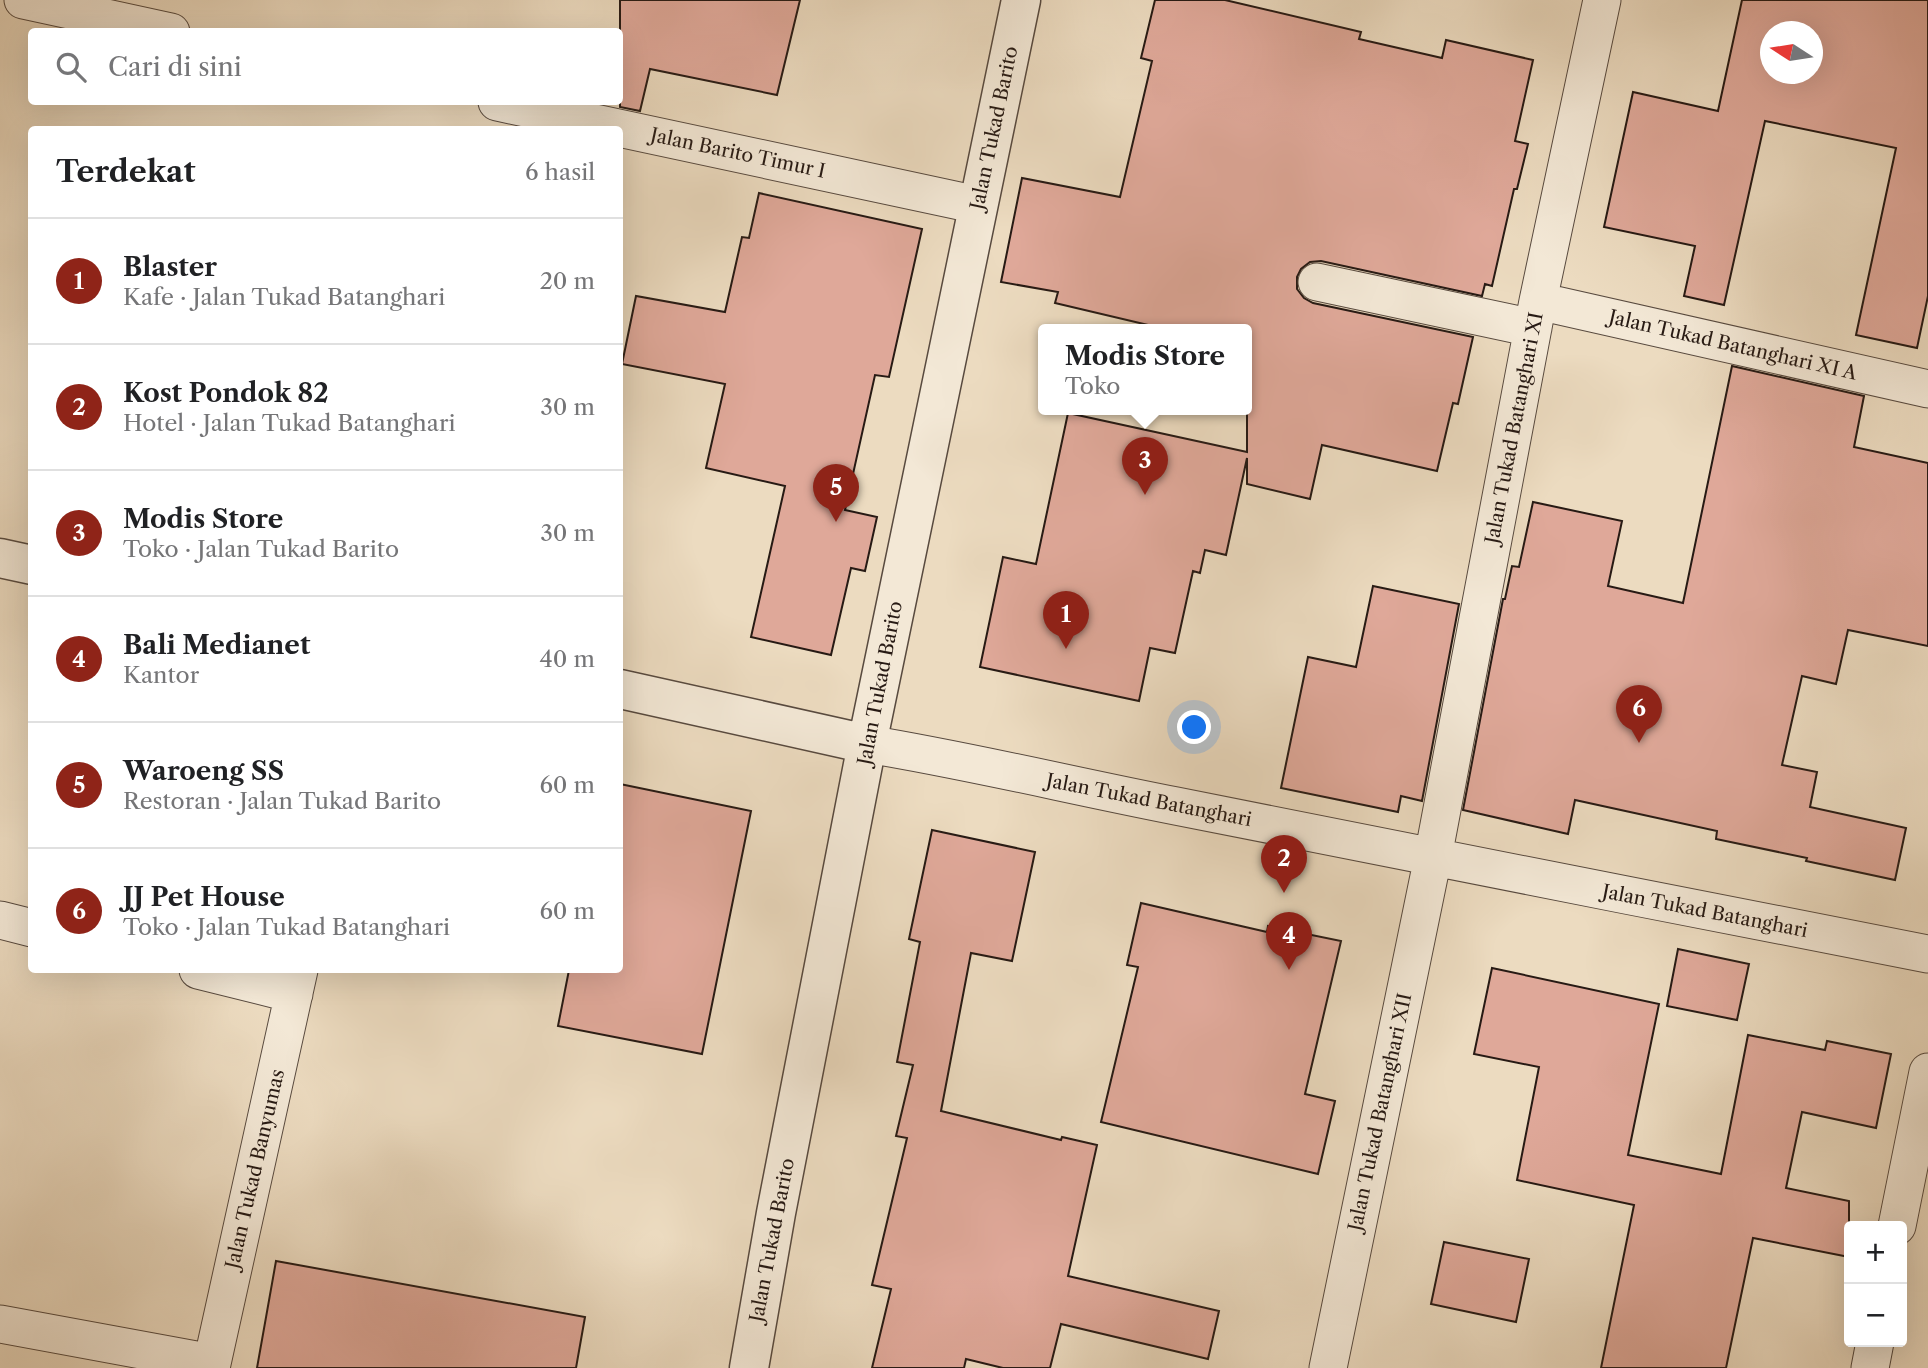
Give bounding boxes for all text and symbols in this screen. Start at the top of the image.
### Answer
north arrow [1760,21,1823,84]
search box [28,28,623,105]
street label: Jalan Tukad Barito [965,44,1023,215]
icon: search [52,48,90,86]
text: Cari di sini [108,51,242,83]
street label: Jalan Barito Timur I [646,123,827,183]
text: Terdekat [56,153,196,190]
text: 6 hasil [525,158,595,186]
text: Blaster [123,251,217,283]
text: 1 [74,267,84,295]
text: 20 m [540,267,595,295]
text: Kafe · Jalan Tukad Batanghari [123,283,445,311]
street label: Jalan Tukad Batanghari XI A [1604,305,1860,385]
street label: Jalan Tukad Batanghari XI [1480,310,1548,549]
popup [1038,324,1252,415]
text: Modis Store [1065,340,1225,372]
text: Toko [1065,372,1120,400]
text: Kost Pondok 82 [123,377,329,409]
text: 2 [72,393,86,421]
text: 30 m [540,393,595,421]
text: Hotel · Jalan Tukad Batanghari [123,409,456,437]
pin: 3 [1122,437,1168,495]
pin: 5 [813,464,859,522]
text: Modis Store [123,503,283,535]
text: 3 [73,519,86,547]
text: 30 m [540,519,595,547]
text: Toko · Jalan Tukad Barito [123,535,399,563]
pin: 1 [1043,591,1089,649]
street label: Jalan Tukad Barito [852,599,907,770]
text: Bali Medianet [123,629,310,661]
text: 4 [72,645,86,673]
text: 40 m [540,645,595,673]
text: Kantor [123,661,199,689]
pin: 6 [1616,685,1662,743]
your location [1177,710,1211,744]
text: Waroeng SS [123,755,284,787]
street label: Jalan Tukad Batanghari [1041,768,1254,831]
text: 5 [73,771,85,799]
text: 60 m [539,771,595,799]
text: Restoran · Jalan Tukad Barito [123,787,441,815]
pin: 2 [1261,835,1307,893]
street label: Jalan Tukad Batanghari [1597,879,1810,942]
text: JJ Pet House [123,881,285,913]
text: 6 [72,897,86,925]
text: 60 m [539,897,595,925]
pin: 4 [1266,912,1312,970]
text: Toko · Jalan Tukad Batanghari [123,913,450,941]
street label: Jalan Tukad Batanghari XII [1343,991,1416,1236]
street label: Jalan Tukad Banyumas [220,1067,289,1274]
street label: Jalan Tukad Barito [744,1156,799,1327]
map controls [1844,1221,1907,1347]
button: + [1844,1221,1907,1284]
button: − [1844,1284,1907,1347]

